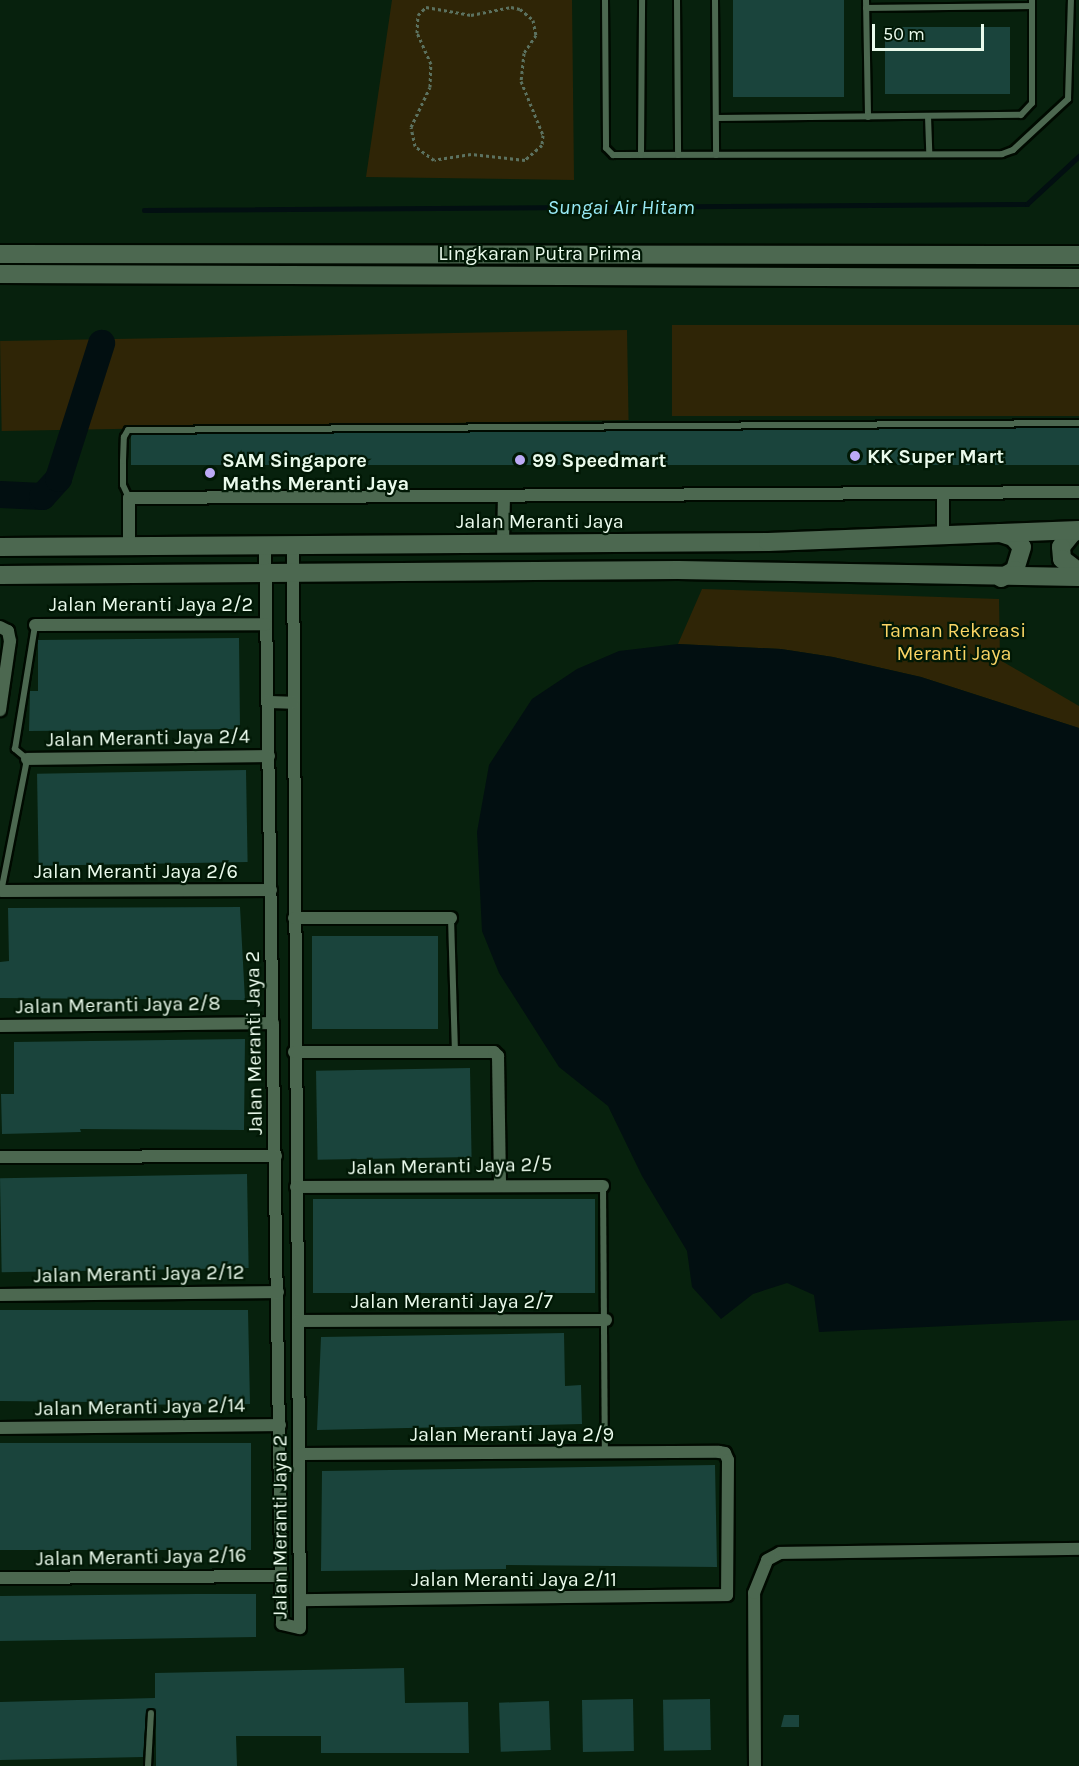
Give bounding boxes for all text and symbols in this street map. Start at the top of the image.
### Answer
scale bar [875,12,988,50]
text: 50 m [883,23,925,45]
water label: Sungai Air Hitam [547,194,695,220]
street label: Lingkaran Putra Prima [438,241,642,265]
place label: KK Super Mart [867,444,1004,468]
place label: 99 Speedmart [532,448,666,472]
place label: SAM Singapore Maths Meranti Jaya [222,449,409,496]
marker: KK Super Mart [848,449,862,463]
marker: 99 Speedmart [513,453,527,467]
marker: SAM Singapore Maths Meranti Jaya [203,466,217,480]
street label: Jalan Meranti Jaya [456,509,624,533]
street label: Jalan Meranti Jaya 2/2 [49,592,253,616]
park label: Taman Rekreasi Meranti Jaya [882,619,1026,666]
street label: Jalan Meranti Jaya 2/4 [46,724,250,752]
street label: Jalan Meranti Jaya 2/6 [34,859,238,883]
street label: Jalan Meranti Jaya 2 [240,951,268,1135]
street label: Jalan Meranti Jaya 2/8 [15,991,221,1019]
street label: Jalan Meranti Jaya 2/5 [348,1152,552,1180]
street label: Jalan Meranti Jaya 2/12 [33,1260,245,1288]
street label: Jalan Meranti Jaya 2/7 [351,1289,553,1313]
street label: Jalan Meranti Jaya 2/14 [35,1393,245,1421]
street label: Jalan Meranti Jaya 2/9 [410,1422,614,1446]
street label: Jalan Meranti Jaya 2 [268,1435,292,1619]
street label: Jalan Meranti Jaya 2/16 [35,1543,247,1571]
street label: Jalan Meranti Jaya 2/11 [411,1567,617,1591]

